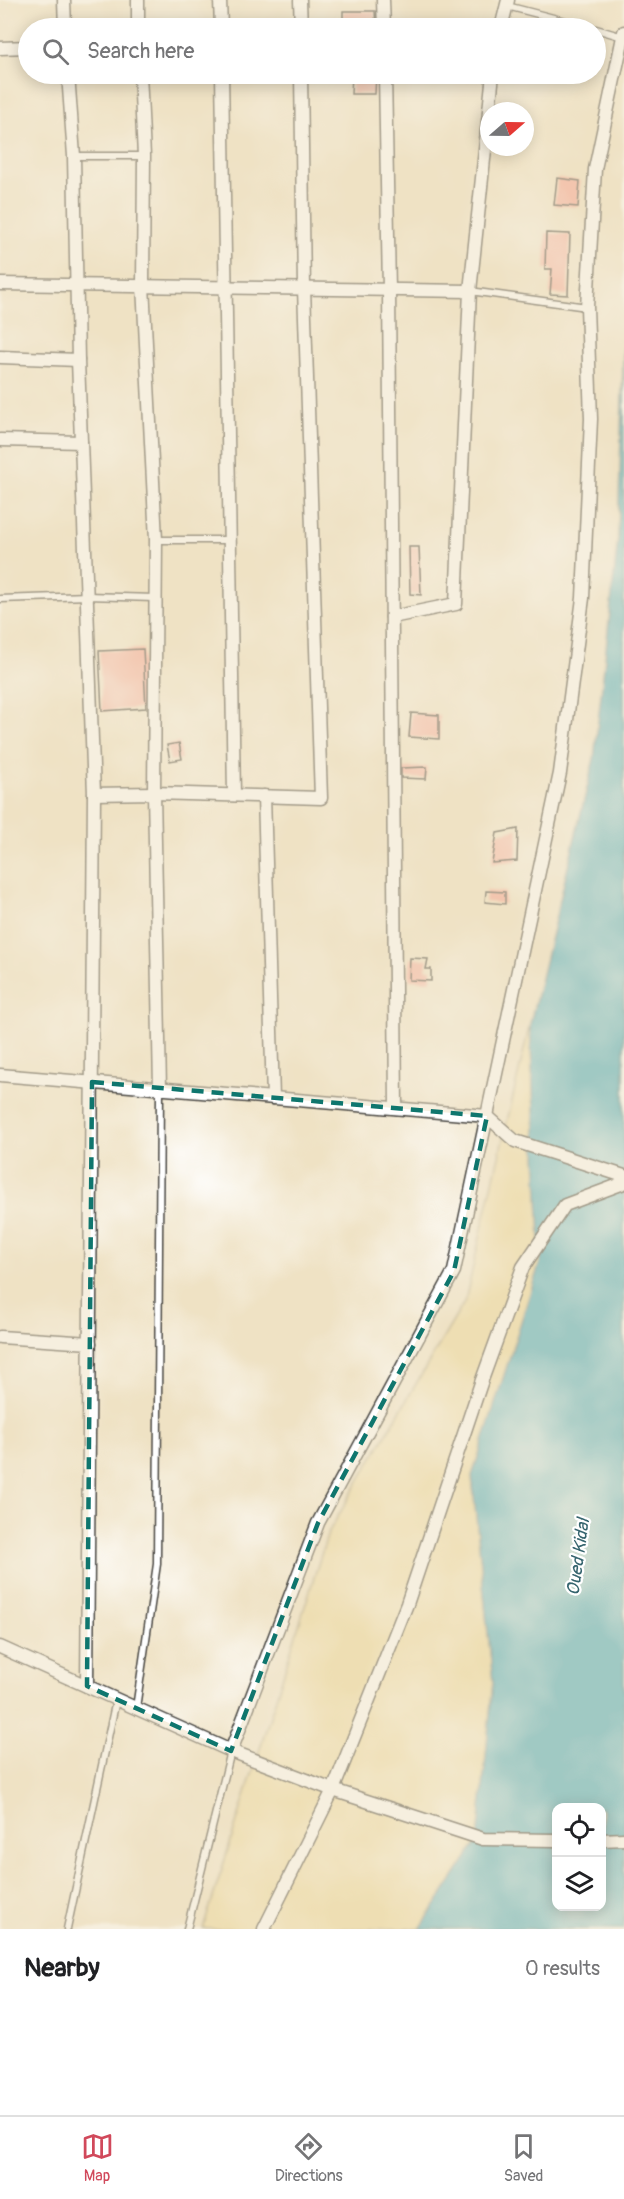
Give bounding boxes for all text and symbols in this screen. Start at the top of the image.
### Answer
search box [18,18,606,84]
icon: search [39,35,72,68]
text: Search here [87,37,194,65]
north arrow [480,102,534,156]
water label: Oued Kidal [562,1515,596,1597]
map controls [552,1803,606,1911]
button: locate [552,1803,606,1857]
button: layers [552,1857,606,1911]
text: Nearby [24,1952,100,1984]
text: 0 results [525,1956,600,1981]
tab: Map [81,2130,114,2186]
tab: Directions [275,2130,343,2186]
tab: Saved [504,2130,543,2186]

